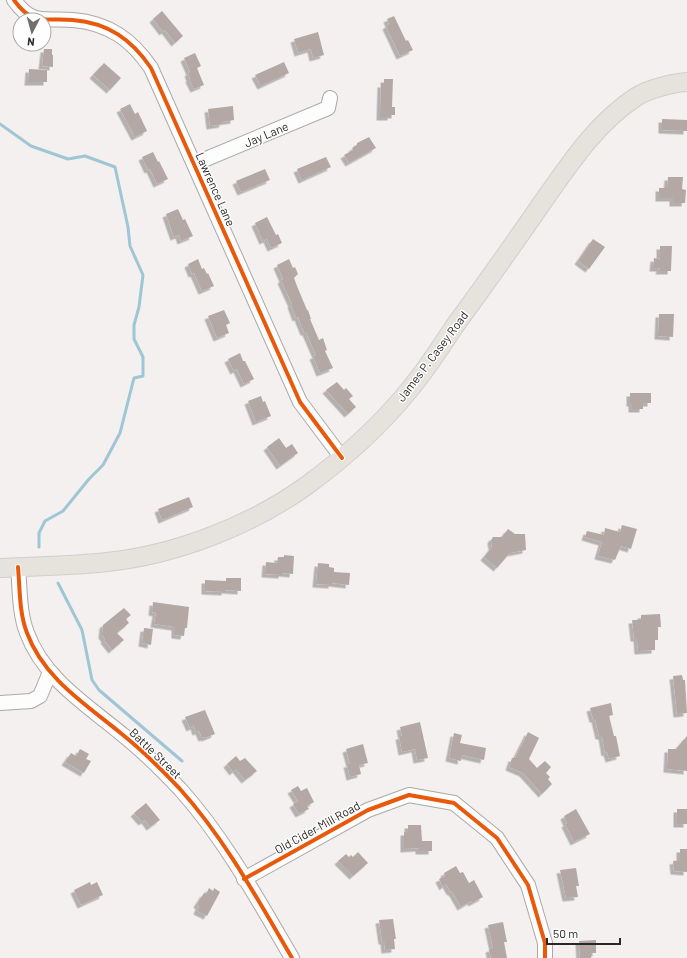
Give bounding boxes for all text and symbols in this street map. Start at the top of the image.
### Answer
north arrow [12,12,52,52]
text: N [27,36,35,49]
street label: Jay Lane [242,118,290,150]
street label: Lawrence Lane [193,150,239,228]
street label: James P. Casey Road [393,308,471,404]
street label: Battle Street [127,725,185,781]
street label: Old Cider Mill Road [272,798,362,856]
scale bar [547,920,620,946]
text: 50 m [553,926,578,940]

